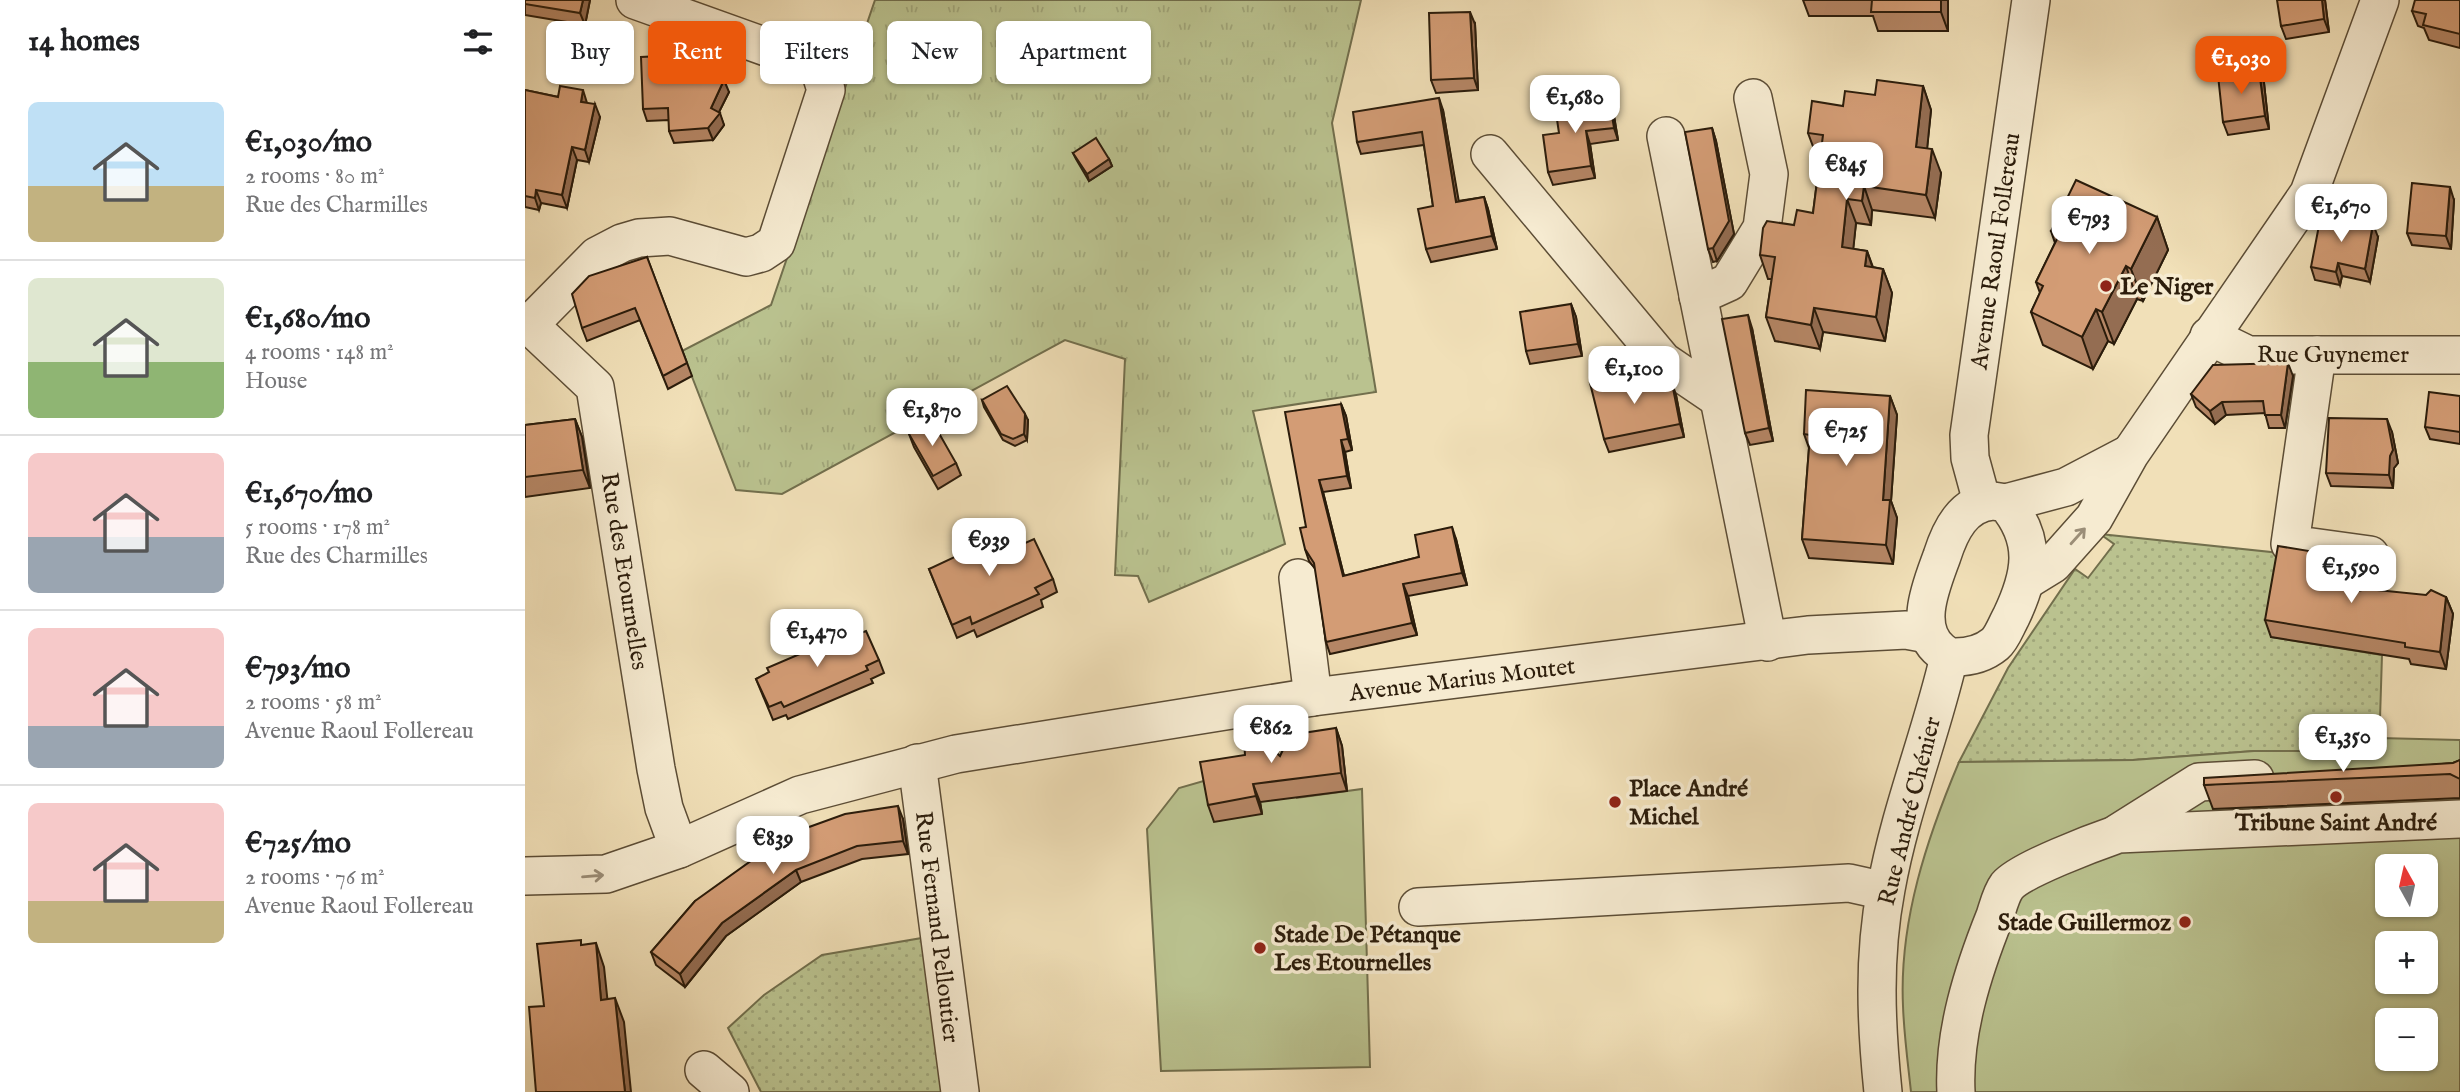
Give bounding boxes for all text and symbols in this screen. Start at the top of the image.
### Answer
chip: Buy [546,21,634,84]
chip: Rent [648,21,746,84]
chip: Filters [760,21,873,84]
chip: New [887,21,982,84]
chip: Apartment [996,21,1151,84]
text: 14 homes [28,23,140,61]
icon: filters [459,23,497,61]
pin: €1,030 [2184,36,2298,96]
text: €1,030 [2211,44,2271,73]
pin: €1,680 [1518,76,1632,135]
text: €1,680 [1546,83,1604,112]
text: €1,030/mo [245,124,372,162]
icon: home [84,130,168,214]
street label: Avenue Raoul Follereau [1964,131,2028,373]
pin: €845 [1805,142,1887,202]
text: €845 [1825,150,1867,179]
text: 2 rooms · 80 m² [245,162,385,191]
pin: €1,670 [2284,184,2398,244]
text: Rue des Charmilles [245,191,428,220]
text: €1,670 [2311,192,2371,221]
pin: €793 [2048,196,2130,256]
text: €793 [2068,204,2110,233]
place label: Le Niger [2120,272,2214,303]
marker: Le Niger [2098,278,2114,294]
text: €1,680/mo [245,300,370,338]
icon: home [84,306,168,390]
text: 4 rooms · 148 m² [245,338,394,367]
street label: Rue Guynemer [2257,340,2409,371]
pin: €1,100 [1577,346,1691,406]
text: €1,100 [1604,354,1664,383]
text: House [245,367,307,396]
pin: €1,870 [875,388,989,448]
text: €1,870 [902,396,962,425]
pin: €725 [1805,408,1887,468]
text: €725 [1824,416,1868,445]
street label: Rue des Etournelles [593,470,654,672]
text: €1,670/mo [245,475,373,513]
icon: home [84,481,168,565]
text: 5 rooms · 178 m² [245,513,390,542]
pin: €939 [948,518,1030,578]
text: €939 [968,526,1010,555]
one-way arrow [2070,527,2086,545]
text: Rue des Charmilles [245,542,428,571]
pin: €1,590 [2294,546,2408,605]
text: €1,590 [2322,553,2380,582]
pin: €1,470 [760,610,874,669]
text: €1,470 [786,617,848,646]
text: €793/mo [245,650,350,688]
street label: Avenue Marius Moutet [1346,651,1577,710]
icon: home [84,656,168,740]
text: 2 rooms · 58 m² [245,688,382,717]
pin: €862 [1230,706,1312,765]
text: €862 [1250,713,1293,742]
street label: Rue André Chénier [1872,714,1949,909]
pin: €1,350 [2286,714,2400,774]
text: Avenue Raoul Follereau [245,717,474,746]
text: €1,350 [2315,722,2371,751]
place label: Place André Michel [1629,774,1748,833]
marker: Tribune Saint André [2328,789,2344,805]
marker: Place André Michel [1607,794,1623,810]
place label: Tribune Saint André [2234,808,2437,839]
street label: Rue Fernand Pelloutier [907,810,966,1045]
pin: €839 [732,816,814,876]
text: €839 [752,824,794,853]
text: €725/mo [245,825,351,863]
icon: home [84,831,168,915]
north arrow [2375,854,2438,917]
map controls [2375,854,2438,1071]
text: 2 rooms · 76 m² [245,863,385,892]
one-way arrow [581,869,604,882]
text: Avenue Raoul Follereau [245,892,474,921]
place label: Stade Guillermoz [1998,908,2171,939]
marker: Stade Guillermoz [2177,914,2193,930]
place label: Stade De Pétanque Les Etournelles [1274,920,1461,979]
button: + [2375,931,2438,994]
marker: Stade De Pétanque Les Etournelles [1252,940,1268,956]
button: − [2375,1008,2438,1071]

